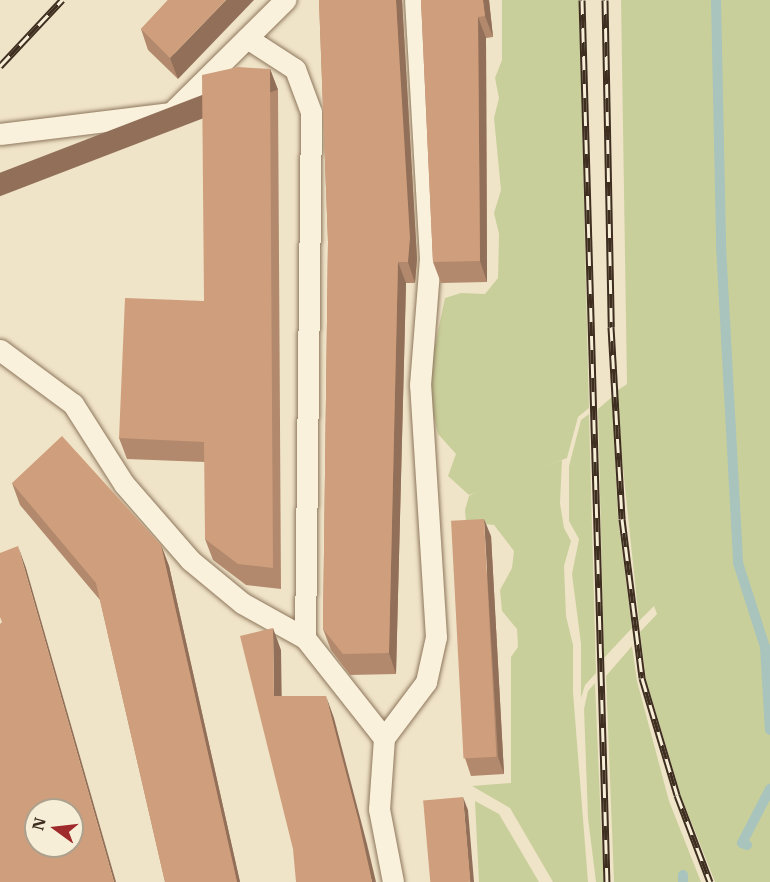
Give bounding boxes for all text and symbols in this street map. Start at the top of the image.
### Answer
north arrow [24,798,84,858]
text: N [27,815,50,833]

